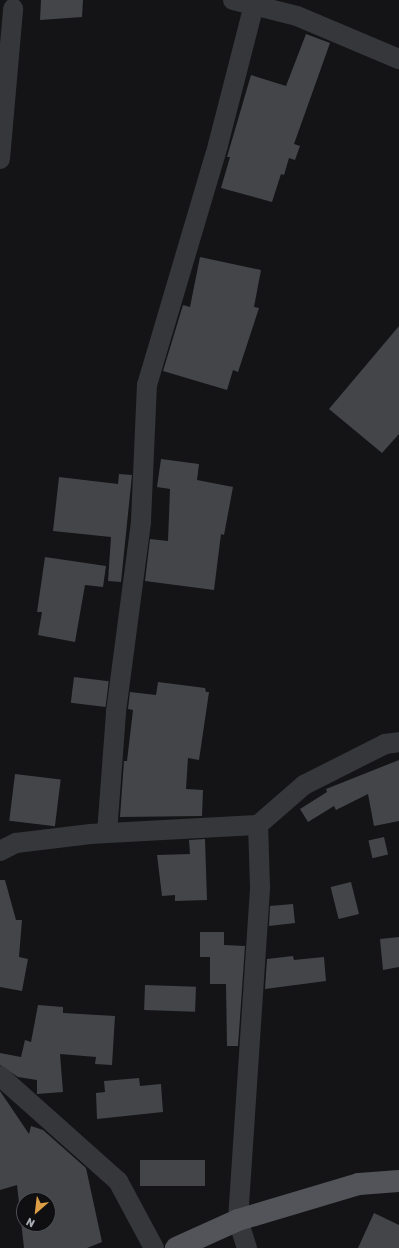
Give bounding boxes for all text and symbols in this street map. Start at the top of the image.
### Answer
north arrow [16,1192,56,1232]
text: N [24,1215,37,1230]

